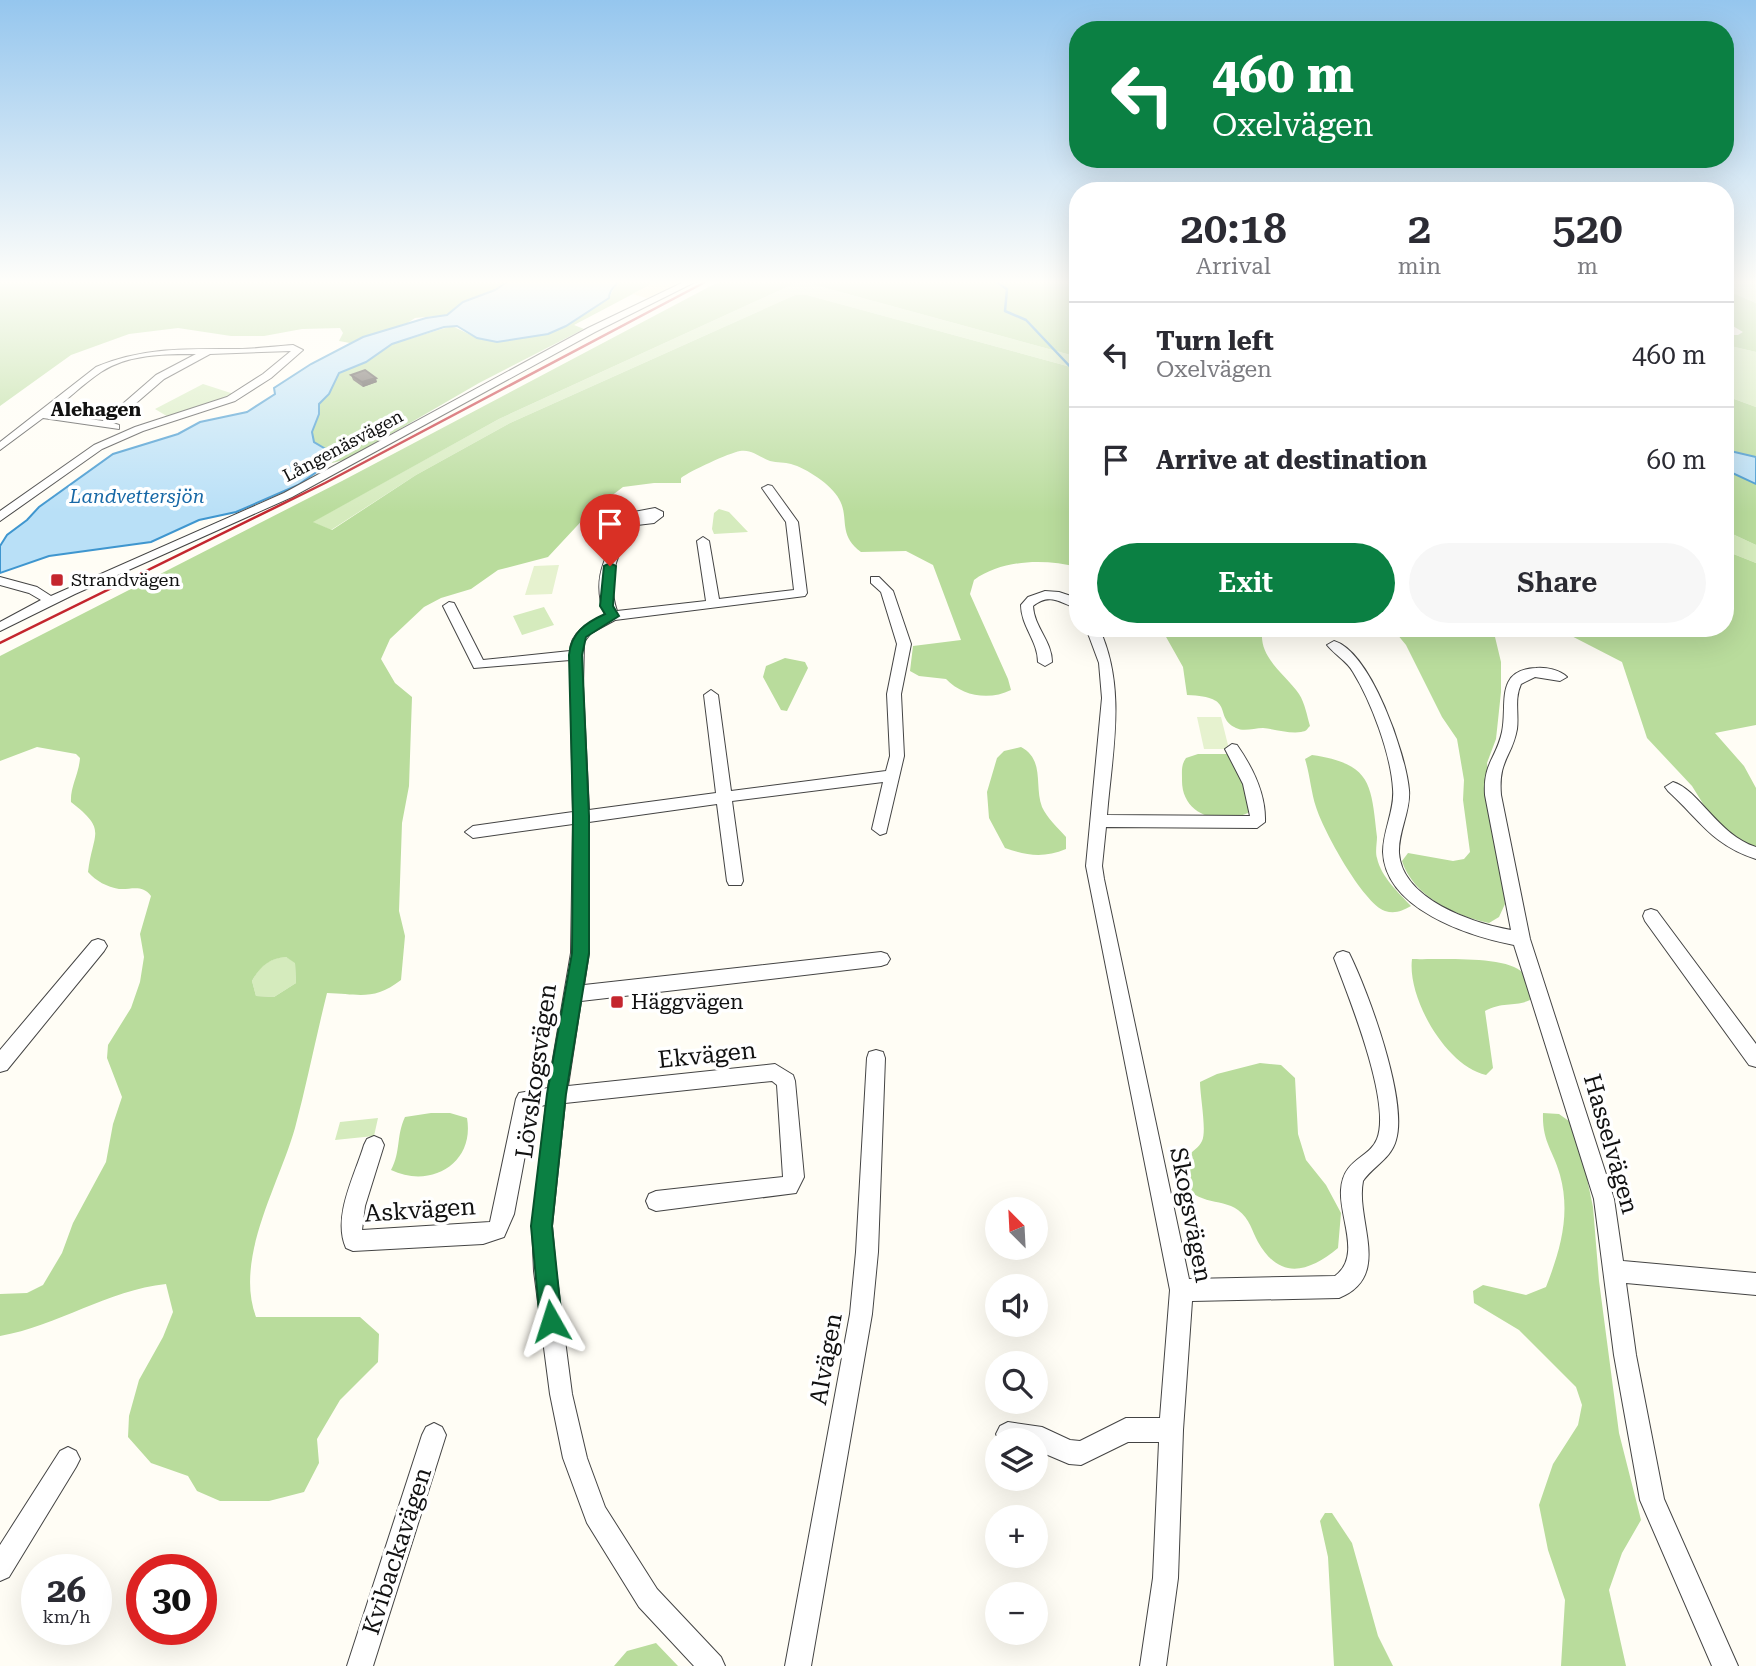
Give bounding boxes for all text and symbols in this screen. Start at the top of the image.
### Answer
text: 460 m [1212,47,1354,104]
icon: left [1097,49,1188,140]
text: Oxelvägen [1212,106,1373,144]
text: 20:18 [1180,204,1287,253]
text: 2 [1408,204,1431,253]
text: 520 [1552,204,1623,253]
text: Arrival [1196,253,1271,280]
text: min [1398,253,1441,280]
text: m [1577,253,1598,280]
text: Turn left [1156,326,1274,356]
icon: left [1097,336,1135,374]
text: 460 m [1632,340,1706,370]
text: Oxelvägen [1156,356,1272,383]
district label: Alehagen [51,398,141,421]
street label: Långenäsvägen [279,405,407,486]
icon: arrive [1097,441,1135,479]
text: Arrive at destination [1156,445,1427,475]
text: 60 m [1647,445,1706,475]
water label: Landvettersjön [69,485,205,508]
pin [580,494,640,566]
icon: arrive [591,505,629,543]
button: Exit [1097,543,1395,623]
button: Share [1409,543,1706,623]
place label: Strandvägen [71,569,180,590]
marker: Strandvägen [49,572,65,588]
street label: Lövskogsvägen [510,982,562,1160]
place label: Häggvägen [631,990,744,1014]
marker: Häggvägen [609,994,625,1010]
street label: Ekvägen [657,1036,757,1074]
street label: Hasselvägen [1578,1071,1644,1217]
street label: Skogsvägen [1164,1145,1218,1285]
street label: Askvägen [363,1192,477,1228]
north arrow [985,1197,1048,1260]
map controls [985,1197,1048,1645]
button: sound [985,1274,1048,1337]
position arrow [514,1284,588,1358]
street label: Alvägen [804,1311,848,1407]
button: search [985,1351,1048,1414]
button: layers [985,1428,1048,1491]
street label: Kvibackavägen [357,1464,437,1638]
button: + [985,1505,1048,1568]
speed limit sign: 30 [126,1554,217,1645]
text: 26 [47,1570,86,1611]
button: − [985,1582,1048,1645]
text: km/h [42,1606,91,1627]

